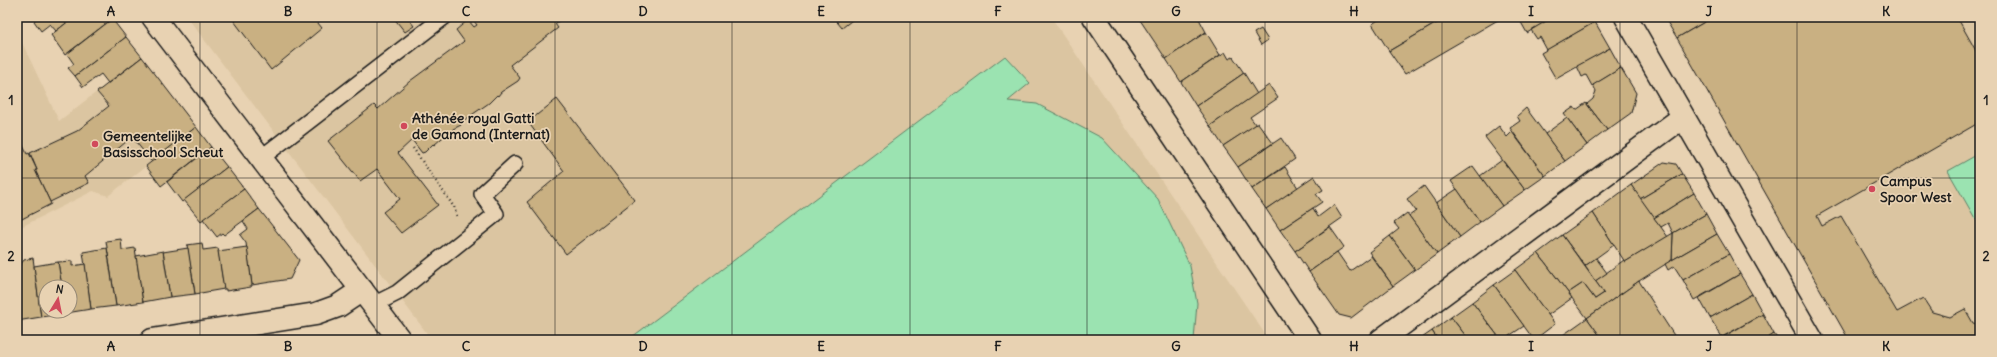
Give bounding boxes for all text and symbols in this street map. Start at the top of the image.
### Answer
text: A [107,3,116,20]
text: B [284,3,293,20]
text: C [462,3,471,20]
text: D [638,3,648,20]
text: E [817,3,825,20]
text: F [994,3,1002,20]
text: G [1171,3,1181,20]
text: H [1349,3,1359,20]
text: I [1528,3,1534,20]
text: J [1706,3,1713,20]
text: K [1882,3,1891,20]
text: 1 [8,92,14,109]
text: 1 [1983,92,1989,109]
place label: Athénée royal Gatti de Gamond (Internat) [412,109,550,143]
marker: Athénée royal Gatti de Gamond (Internat) [399,121,409,131]
place label: Gemeentelijke Basisschool Scheut [103,127,224,161]
marker: Gemeentelijke Basisschool Scheut [90,139,100,149]
place label: Campus Spoor West [1880,172,1952,206]
marker: Campus Spoor West [1867,184,1877,194]
text: 2 [7,248,15,265]
text: 2 [1982,248,1990,265]
north arrow [38,279,78,319]
text: N [55,282,65,297]
text: A [107,338,116,355]
text: B [284,338,293,355]
text: C [462,338,471,355]
text: D [638,338,648,355]
text: E [817,338,825,355]
text: F [994,338,1002,355]
text: G [1171,338,1181,355]
text: H [1349,338,1359,355]
text: I [1528,338,1534,355]
text: J [1706,338,1713,355]
text: K [1882,338,1891,355]

